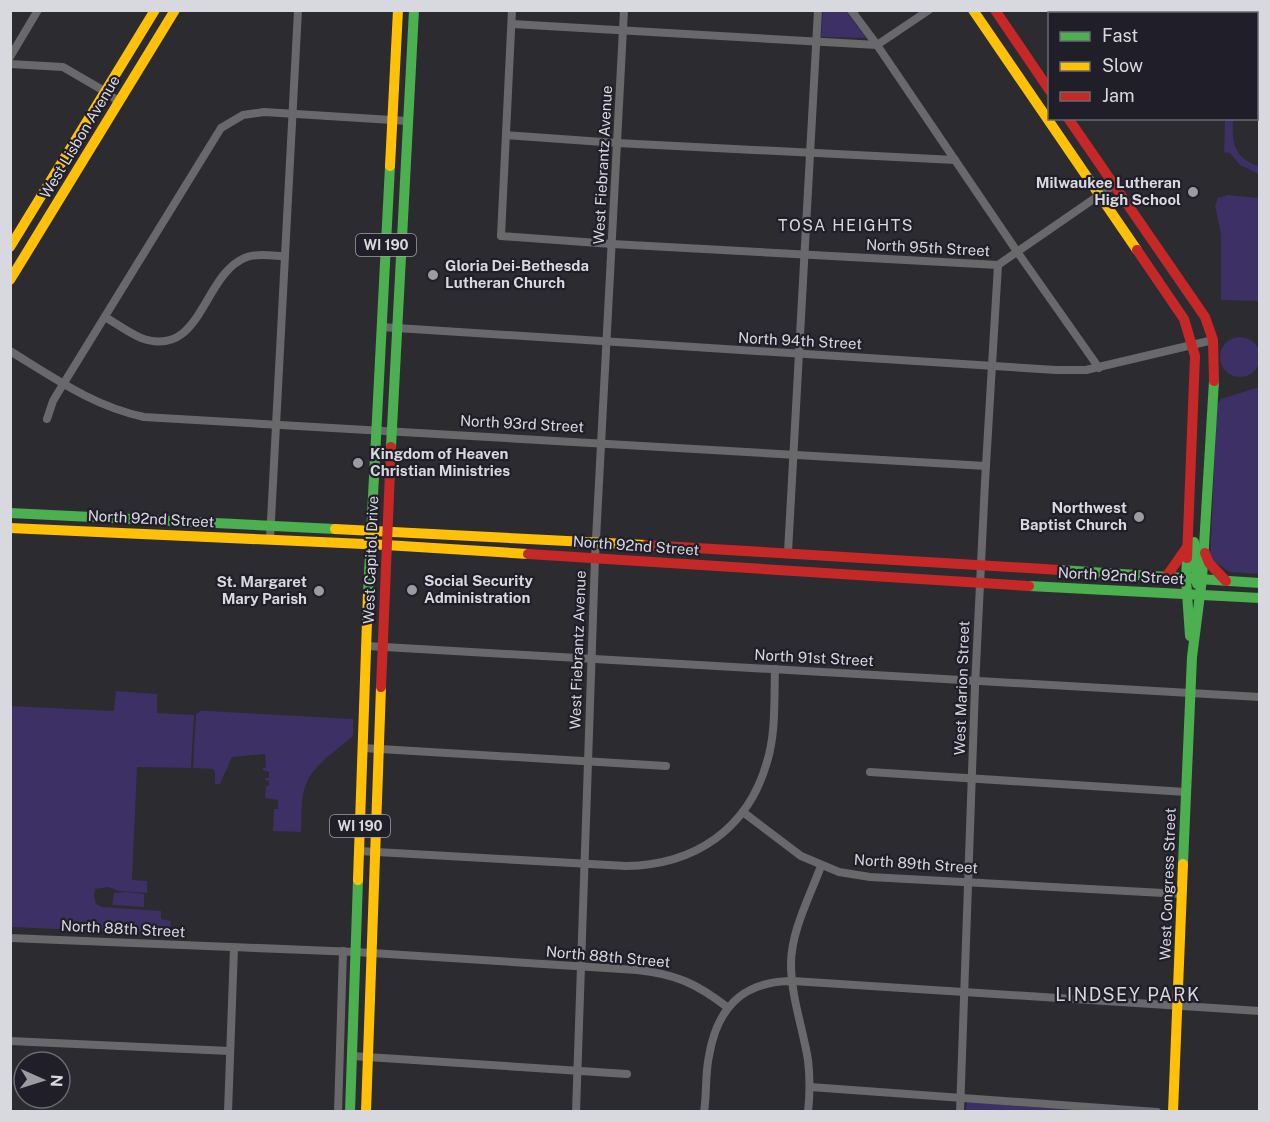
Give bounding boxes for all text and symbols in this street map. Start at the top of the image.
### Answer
legend [1048,12,1258,120]
text: Fast [1102,25,1138,46]
text: Slow [1102,55,1143,76]
street label: West Lisbon Avenue [36,72,123,201]
street label: West Fiebrantz Avenue [590,85,615,245]
text: Jam [1102,85,1135,106]
place label: Milwaukee Lutheran High School [1036,174,1181,208]
marker: Milwaukee Lutheran High School [1186,185,1200,199]
district label: TOSA HEIGHTS [778,216,914,235]
road number: WI 190 [356,234,416,256]
street label: North 95th Street [865,236,991,259]
place label: Gloria Dei-Bethesda Lutheran Church [445,257,589,291]
marker: Gloria Dei-Bethesda Lutheran Church [426,268,440,282]
street label: North 94th Street [738,329,863,352]
street label: North 93rd Street [459,412,585,435]
place label: Kingdom of Heaven Christian Ministries [370,445,510,479]
marker: Kingdom of Heaven Christian Ministries [351,456,365,470]
street label: West Capitol Drive [360,496,381,624]
place label: Northwest Baptist Church [1020,499,1127,533]
street label: North 92nd Street [87,507,215,530]
marker: Northwest Baptist Church [1132,510,1146,524]
street label: North 92nd Street [572,533,700,558]
street label: North 92nd Street [1057,564,1185,587]
street label: West Fiebrantz Avenue [566,570,589,730]
place label: Social Security Administration [424,572,533,606]
place label: St. Margaret Mary Parish [216,573,307,607]
marker: Social Security Administration [405,583,419,597]
marker: St. Margaret Mary Parish [312,584,326,598]
street label: West Marion Street [951,620,972,756]
street label: North 91st Street [754,646,874,669]
street label: West Congress Street [1156,807,1179,960]
road number: WI 190 [330,815,390,837]
street label: North 89th Street [853,851,979,876]
street label: North 88th Street [60,917,186,940]
street label: North 88th Street [545,943,671,970]
district label: LINDSEY PARK [1055,984,1201,1005]
north arrow [12,1050,72,1110]
text: N [47,1074,66,1088]

